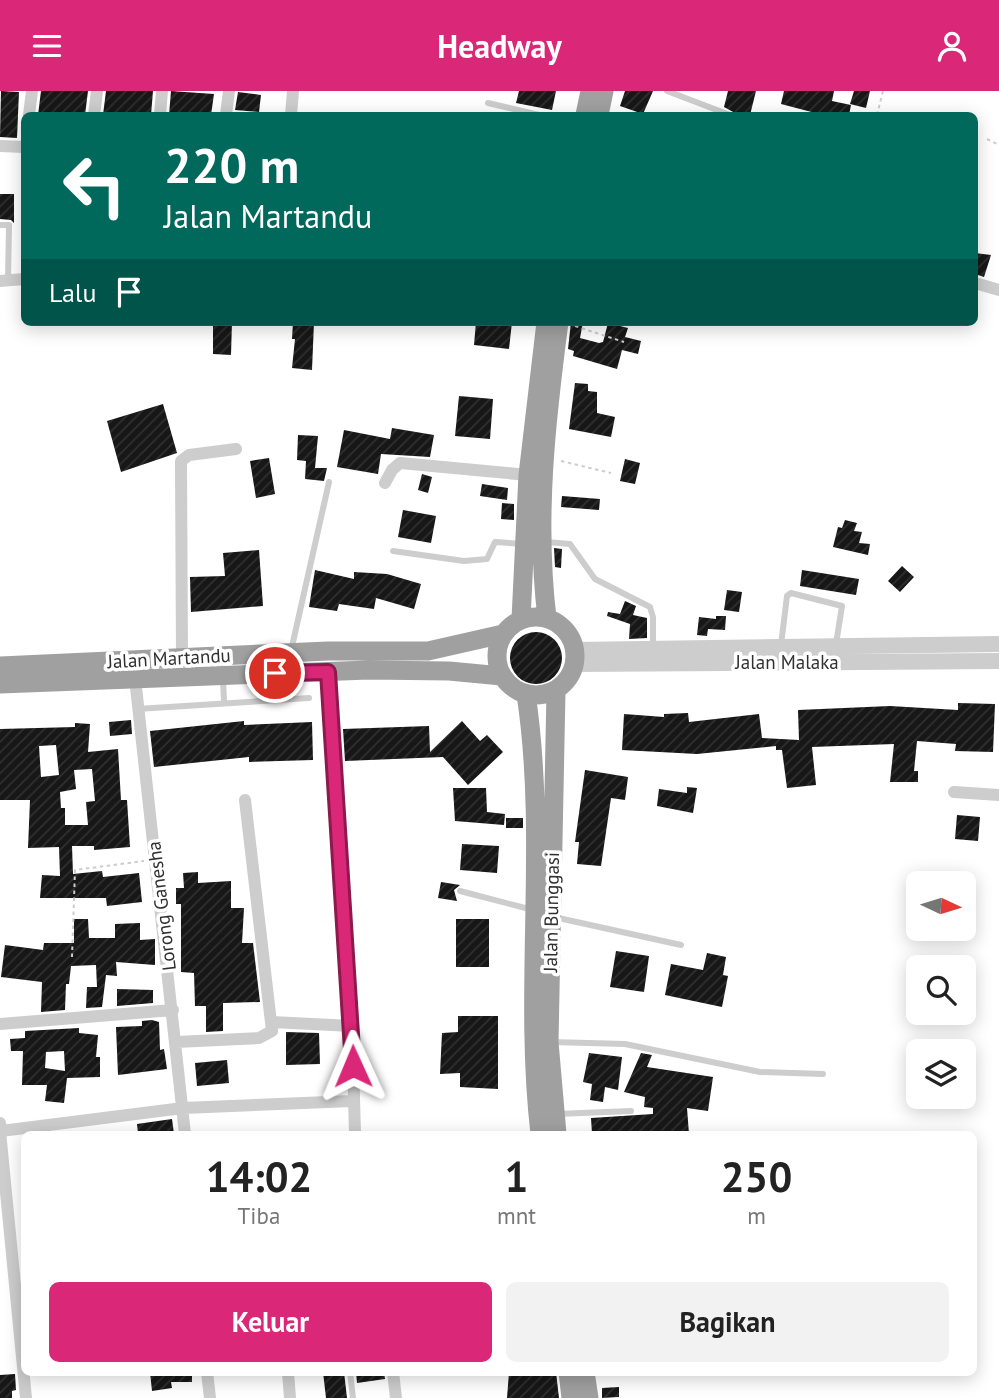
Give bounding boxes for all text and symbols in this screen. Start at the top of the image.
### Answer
text: Headway [437,25,562,67]
icon: menu [28,27,66,65]
icon: person [933,27,971,65]
text: 220 m [164,133,299,197]
icon: left [49,140,140,231]
text: Jalan Martandu [164,195,372,237]
icon: arrive [110,273,148,311]
text: Lalu [49,276,96,309]
street label: Jalan Martandu [106,643,231,673]
pin [245,643,305,703]
street label: Jalan Malaka [734,650,839,674]
icon: arrive [256,654,294,692]
street label: Lorong Ganesha [141,840,181,972]
street label: Jalan Bunggasi [538,852,564,973]
north arrow [906,871,976,941]
map controls [906,871,976,1109]
button: search [906,955,976,1025]
position arrow [316,1029,390,1103]
button: layers [906,1039,976,1109]
text: 14:02 [206,1149,312,1204]
text: 1 [505,1149,528,1204]
text: 250 [721,1149,792,1204]
text: Tiba [238,1201,280,1230]
text: mnt [497,1201,536,1230]
text: m [747,1201,766,1230]
button: Keluar [49,1282,492,1362]
button: Bagikan [506,1282,949,1362]

